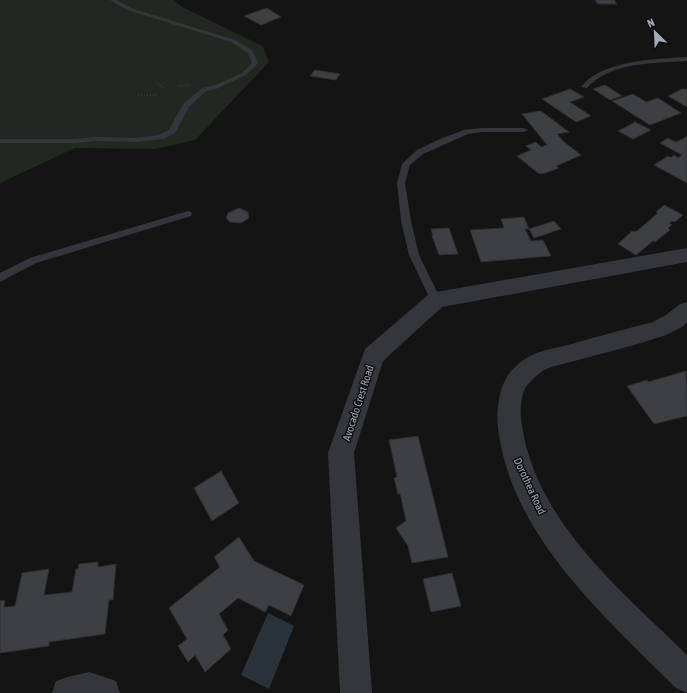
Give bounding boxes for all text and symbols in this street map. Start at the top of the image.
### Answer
north arrow [635,12,675,52]
text: N [646,16,656,30]
street label: Avocado Crest Road [340,364,376,442]
street label: Dorothea Road [512,456,548,516]

